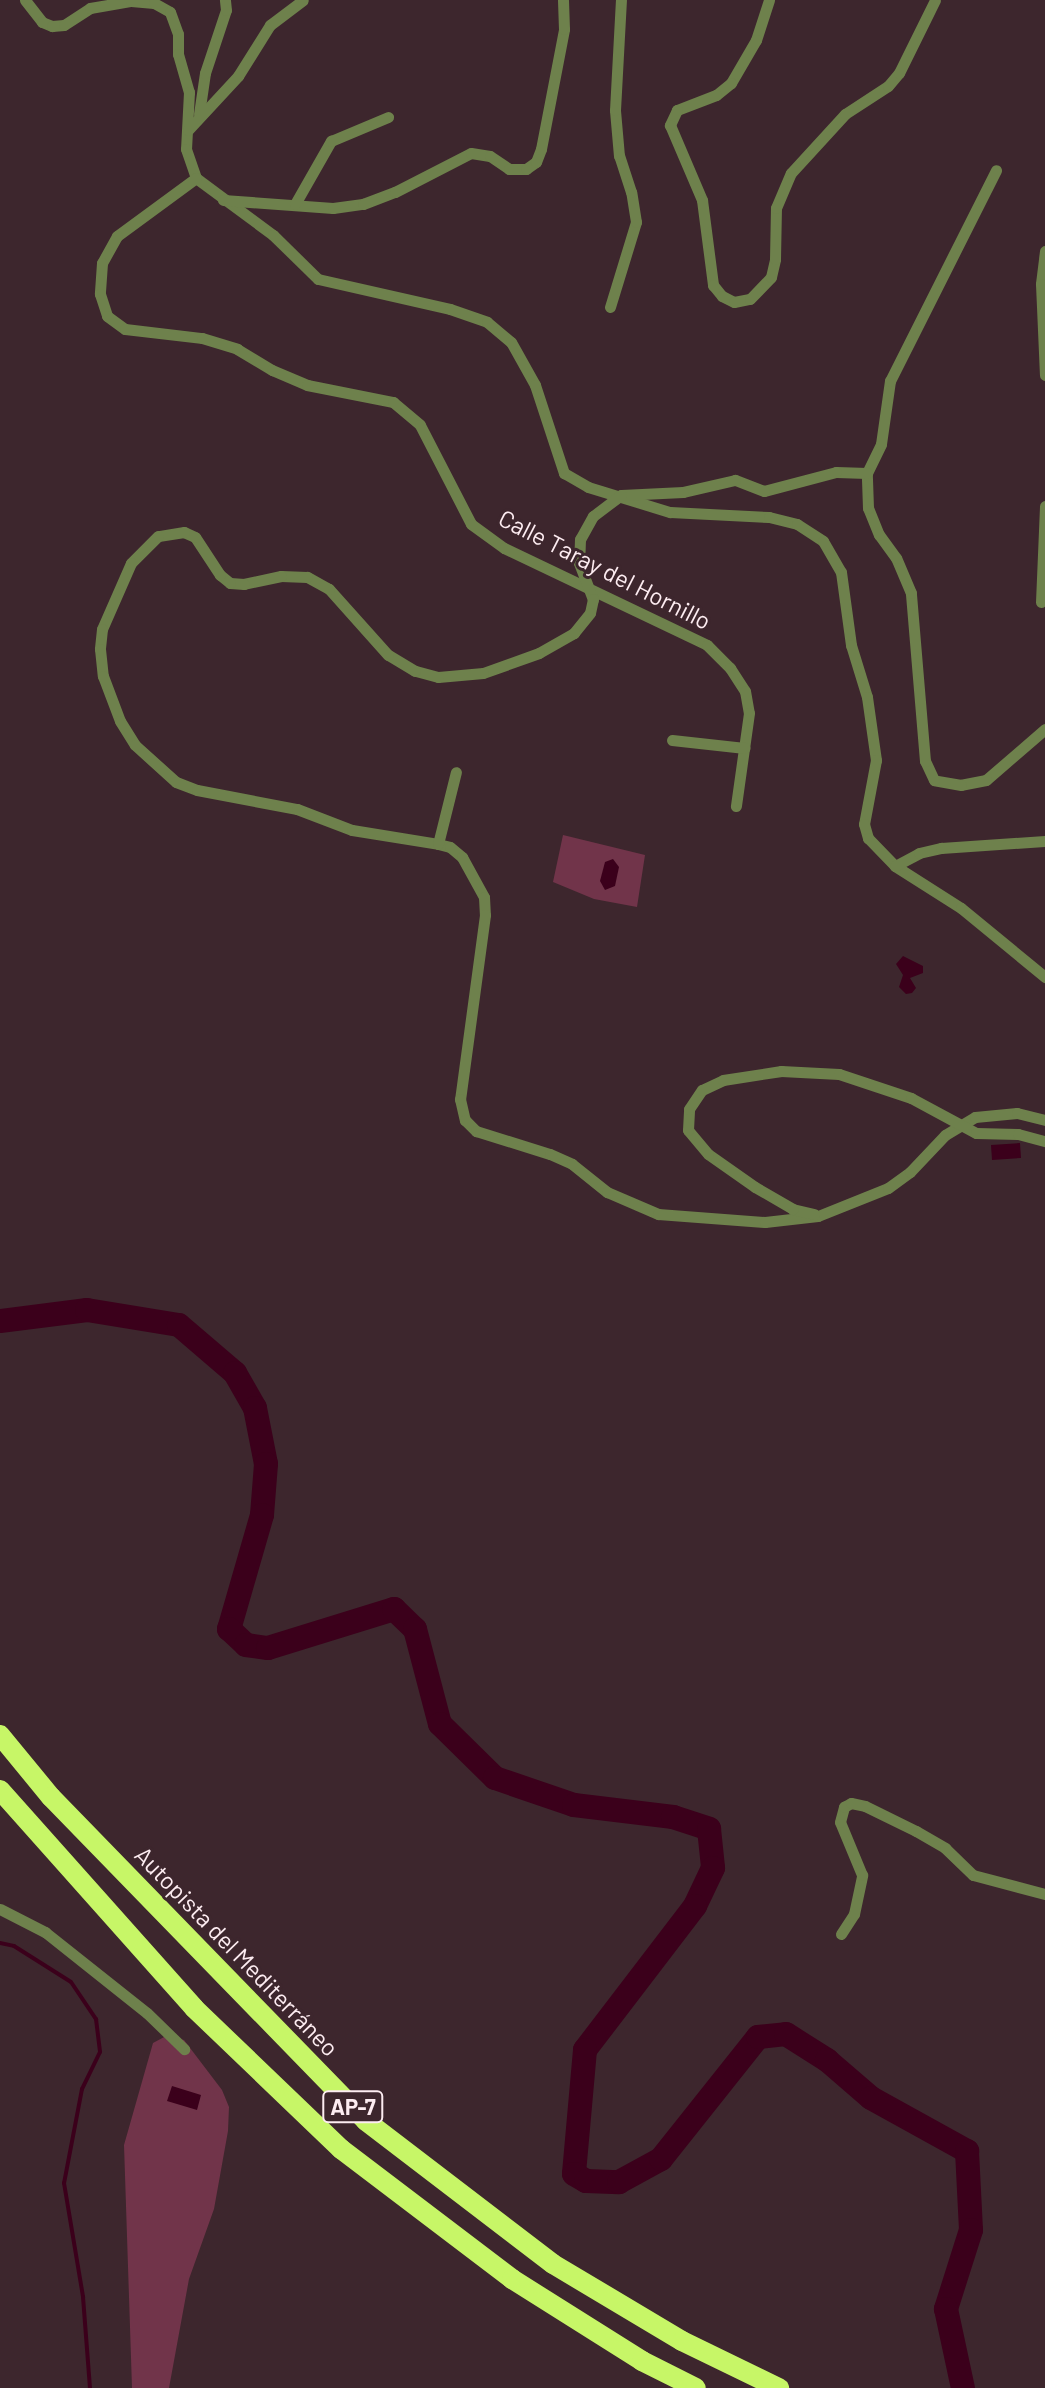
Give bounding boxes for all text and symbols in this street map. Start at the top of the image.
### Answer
street label: Calle Taray del Hornillo [494,503,716,635]
street label: Autopista del Mediterráneo [129,1840,345,2062]
road number: AP-7 [321,2089,385,2125]

